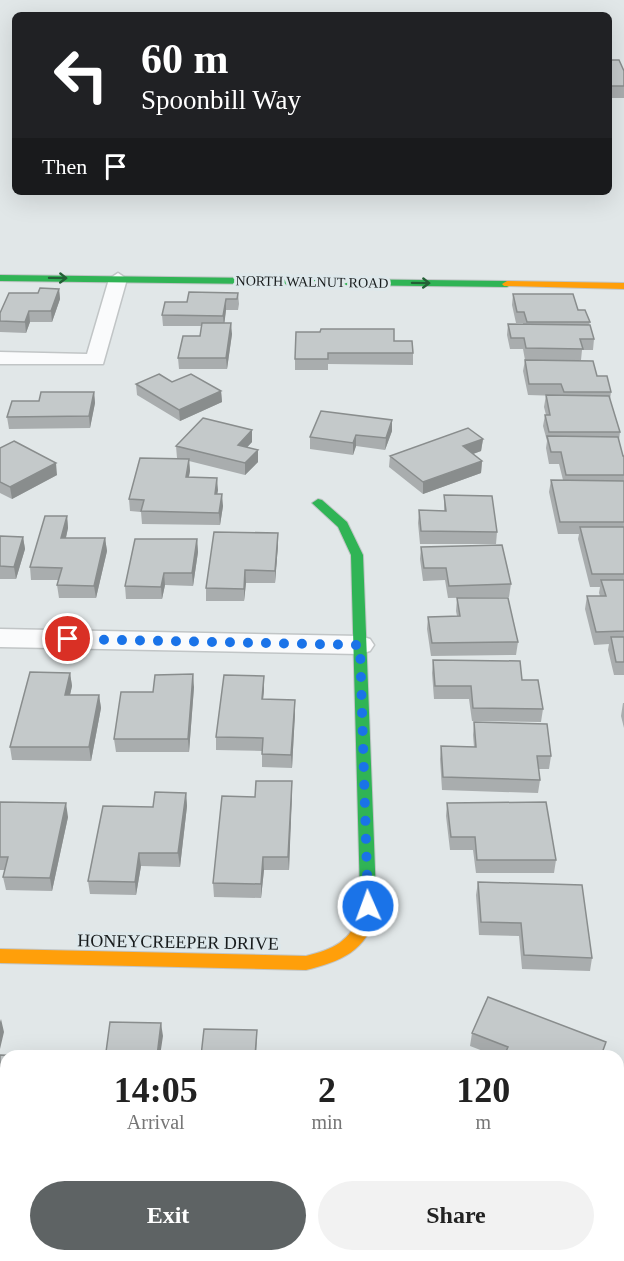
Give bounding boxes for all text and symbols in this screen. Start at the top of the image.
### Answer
icon: left [42,36,120,114]
text: 60 m [141,36,229,82]
text: Spoonbill Way [141,85,301,115]
icon: arrive [99,150,132,183]
text: Then [42,154,87,179]
one-way arrow [48,272,68,284]
street label: NORTH WALNUT ROAD [236,273,388,291]
one-way arrow [411,278,431,289]
pin [42,613,93,664]
icon: arrive [51,622,84,655]
position arrow [336,874,400,938]
street label: HONEYCREEPER DRIVE [77,930,279,954]
text: 14:05 [114,1070,198,1110]
text: 2 [318,1070,336,1110]
text: 120 [456,1070,510,1110]
text: Arrival [127,1111,185,1133]
text: min [311,1111,343,1133]
text: m [476,1111,491,1133]
button: Exit [30,1181,306,1250]
button: Share [318,1181,594,1250]

